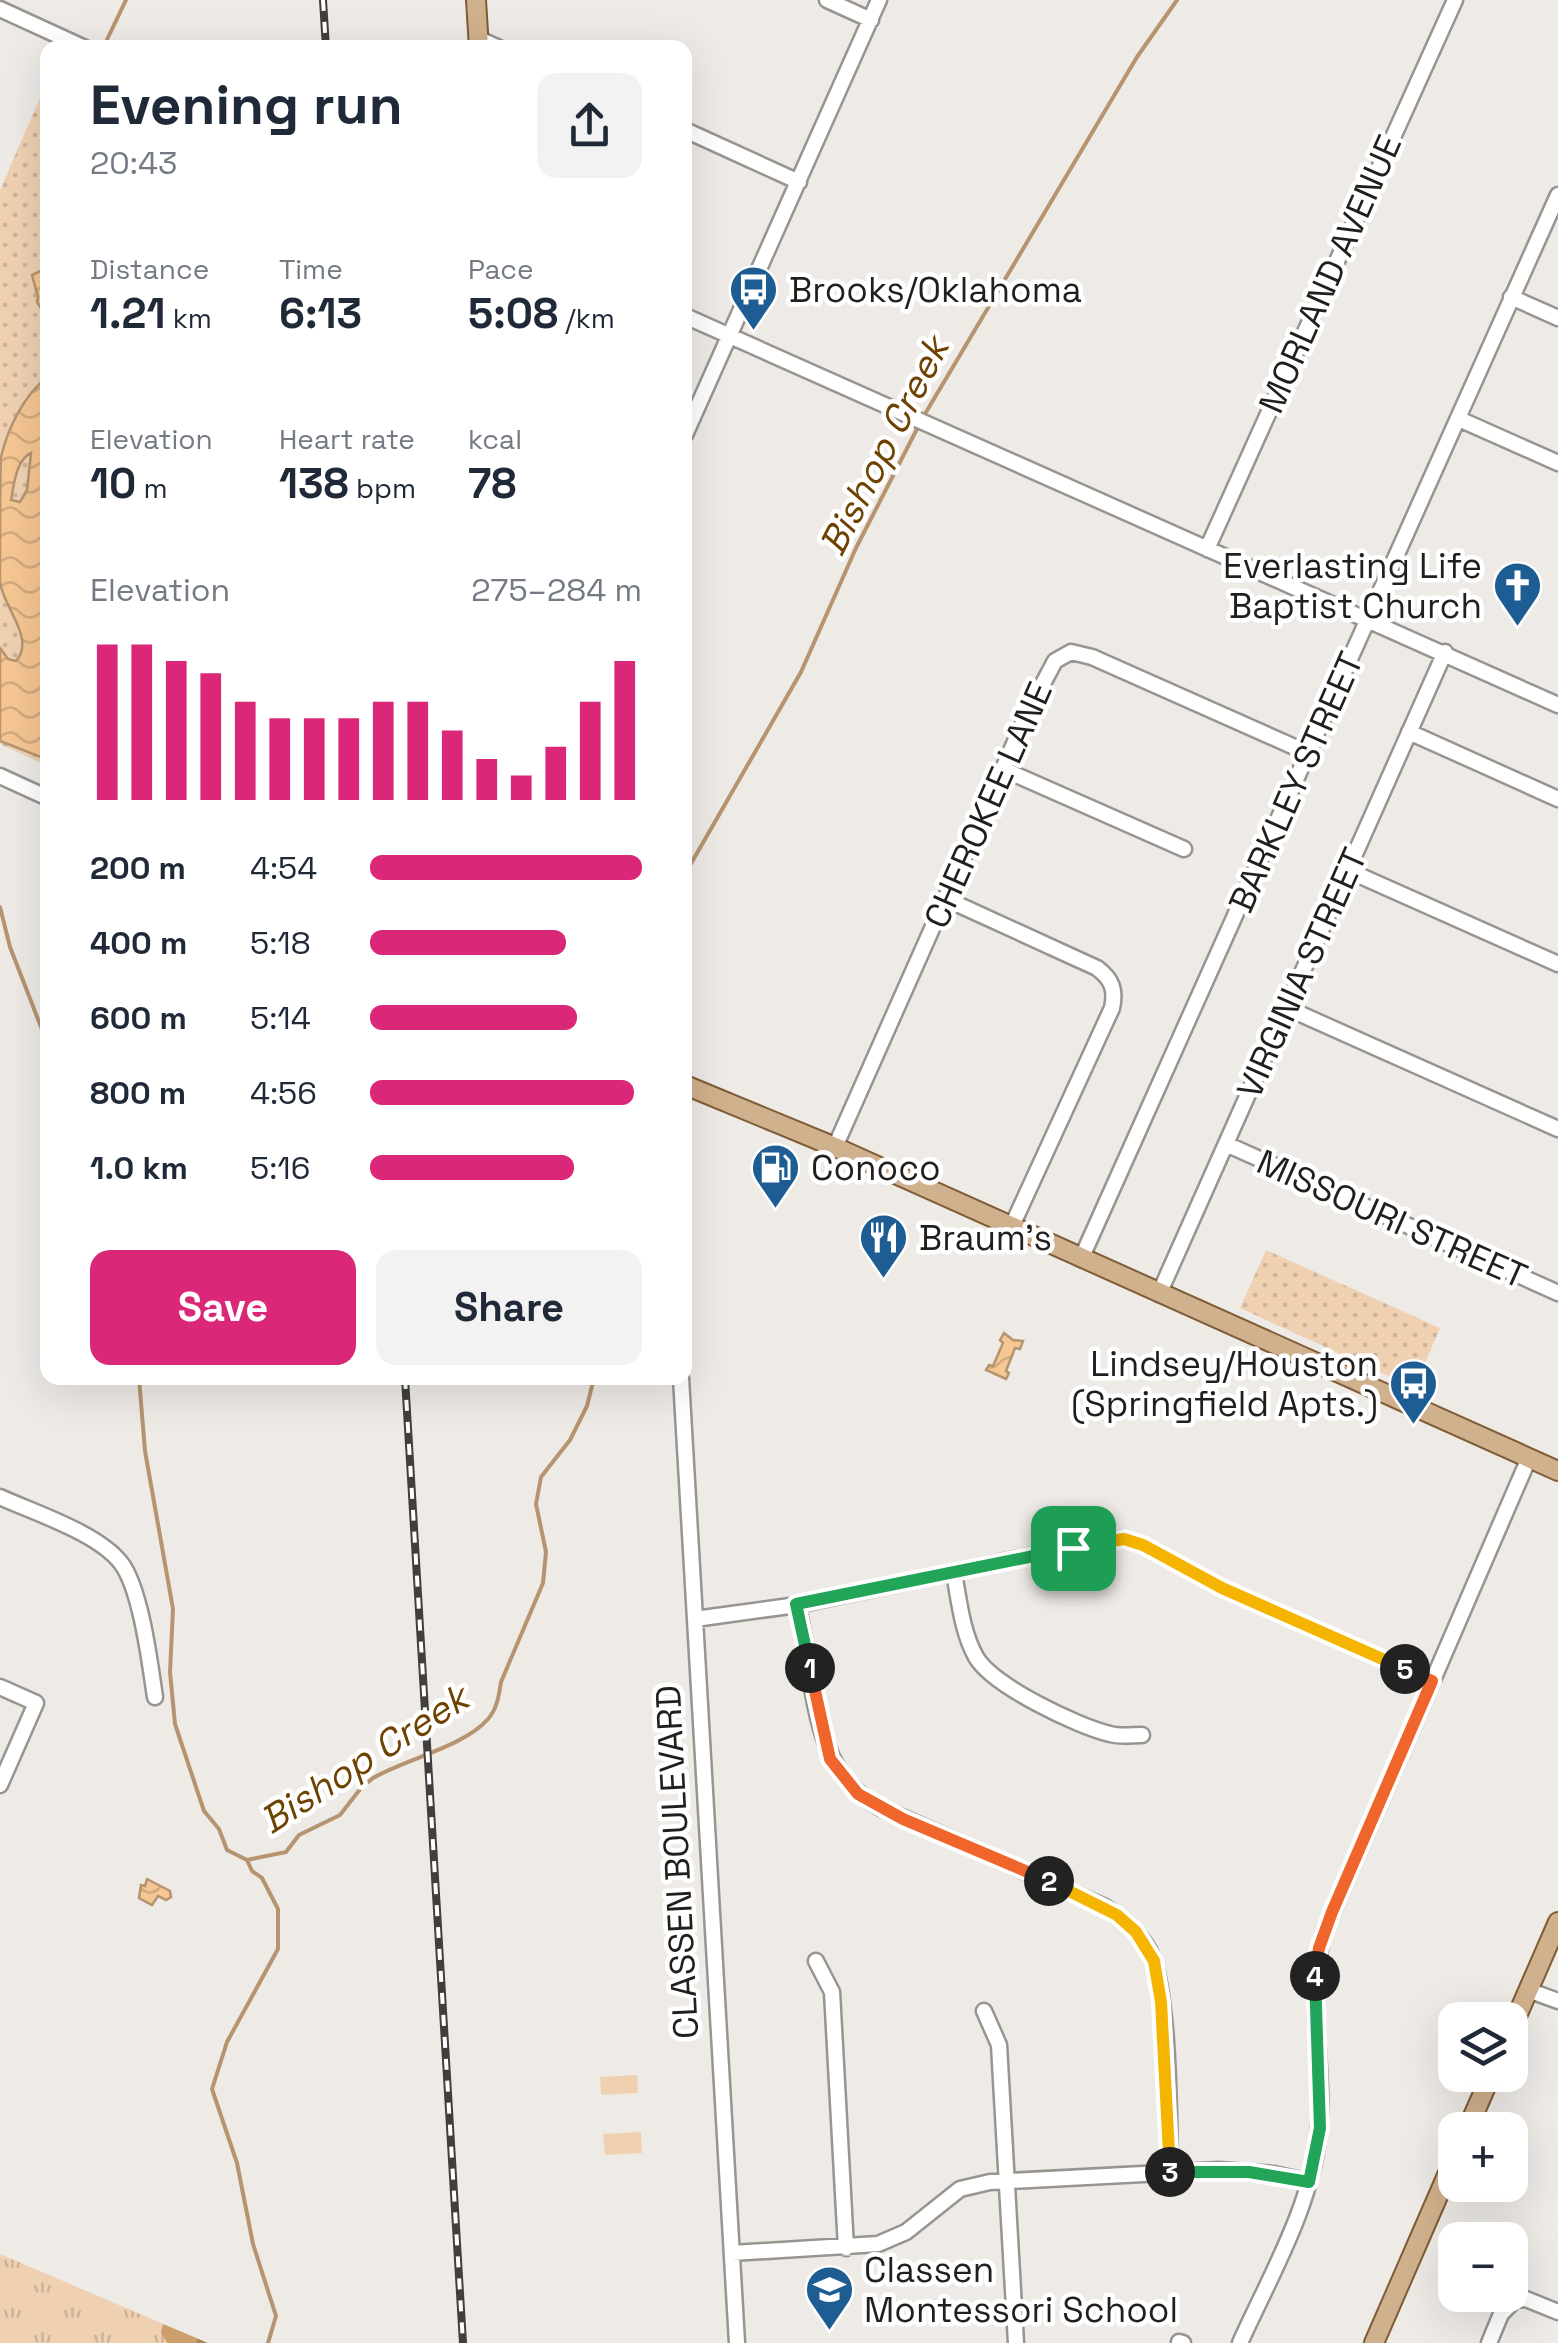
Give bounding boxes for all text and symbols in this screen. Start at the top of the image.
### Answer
text: Evening run [90,70,403,140]
button: share [537,73,642,178]
street label: MORLAND AVENUE [1249,128,1411,420]
text: 20:43 [90,143,177,183]
text: Distance [90,251,209,287]
text: Time [279,251,343,287]
text: Pace [468,251,534,287]
bus stop icon: Brooks/Oklahoma [728,264,780,332]
place label: Brooks/Oklahoma [789,268,1082,312]
text: 1.21 [90,287,165,340]
text: 6:13 [279,287,362,340]
text: 5:08 [468,287,558,340]
text: km [165,300,212,336]
text: /km [558,300,615,336]
water label: Bishop Creek [808,325,962,563]
text: Elevation [90,421,213,457]
text: Heart rate [279,421,415,457]
text: kcal [468,421,522,457]
text: 10 [90,457,136,510]
text: 138 [279,457,349,510]
text: 78 [468,457,516,510]
text: m [136,470,167,506]
text: bpm [349,470,416,506]
place label: Everlasting Life Baptist Church [1223,544,1482,628]
church icon: Everlasting Life Baptist Church [1491,560,1543,628]
text: Elevation [90,570,230,610]
text: 275–284 m [471,570,642,610]
street label: BARKLEY STREET [1219,645,1373,919]
street label: CHEROKEE LANE [914,675,1062,935]
street label: VIRGINIA STREET [1227,841,1377,1105]
text: 200 m [90,848,186,888]
text: 4:54 [250,848,317,888]
text: 400 m [90,923,187,963]
text: 5:18 [250,923,311,963]
text: 600 m [90,998,187,1038]
text: 5:14 [250,998,311,1038]
text: 800 m [90,1073,186,1113]
text: 4:56 [250,1073,317,1113]
street label: MISSOURI STREET [1250,1140,1534,1298]
fuel station icon: Conoco [750,1142,802,1210]
place label: Conoco [811,1146,941,1190]
text: 1.0 km [90,1148,188,1188]
text: 5:16 [250,1148,310,1188]
restaurant icon: Braum's [858,1212,910,1280]
place label: Braum's [919,1216,1052,1260]
button: Save [90,1250,356,1365]
button: Share [376,1250,642,1365]
place label: Lindsey/Houston (Springfield Apts.) [1071,1342,1378,1426]
bus stop icon: Lindsey/Houston (Springfield Apts.) [1387,1358,1439,1426]
pin [1031,1506,1116,1591]
icon: arrive [1046,1521,1101,1576]
pin: 1 [785,1643,835,1693]
pin: 5 [1380,1644,1430,1694]
text: 1 [804,1650,816,1686]
text: 5 [1397,1651,1413,1687]
water label: Bishop Creek [251,1671,481,1844]
street label: CLASSEN BOULEVARD [646,1684,708,2040]
pin: 2 [1024,1856,1074,1906]
text: 2 [1041,1863,1057,1899]
pin: 4 [1290,1951,1340,2001]
text: 4 [1306,1958,1324,1994]
map controls [1438,2002,1528,2312]
button: layers [1438,2002,1528,2092]
button: + [1438,2112,1528,2202]
pin: 3 [1145,2147,1195,2197]
text: 3 [1161,2154,1179,2190]
button: − [1438,2222,1528,2312]
place label: Classen Montessori School [864,2248,1178,2332]
school or university icon: Classen Montessori School [803,2264,855,2332]

